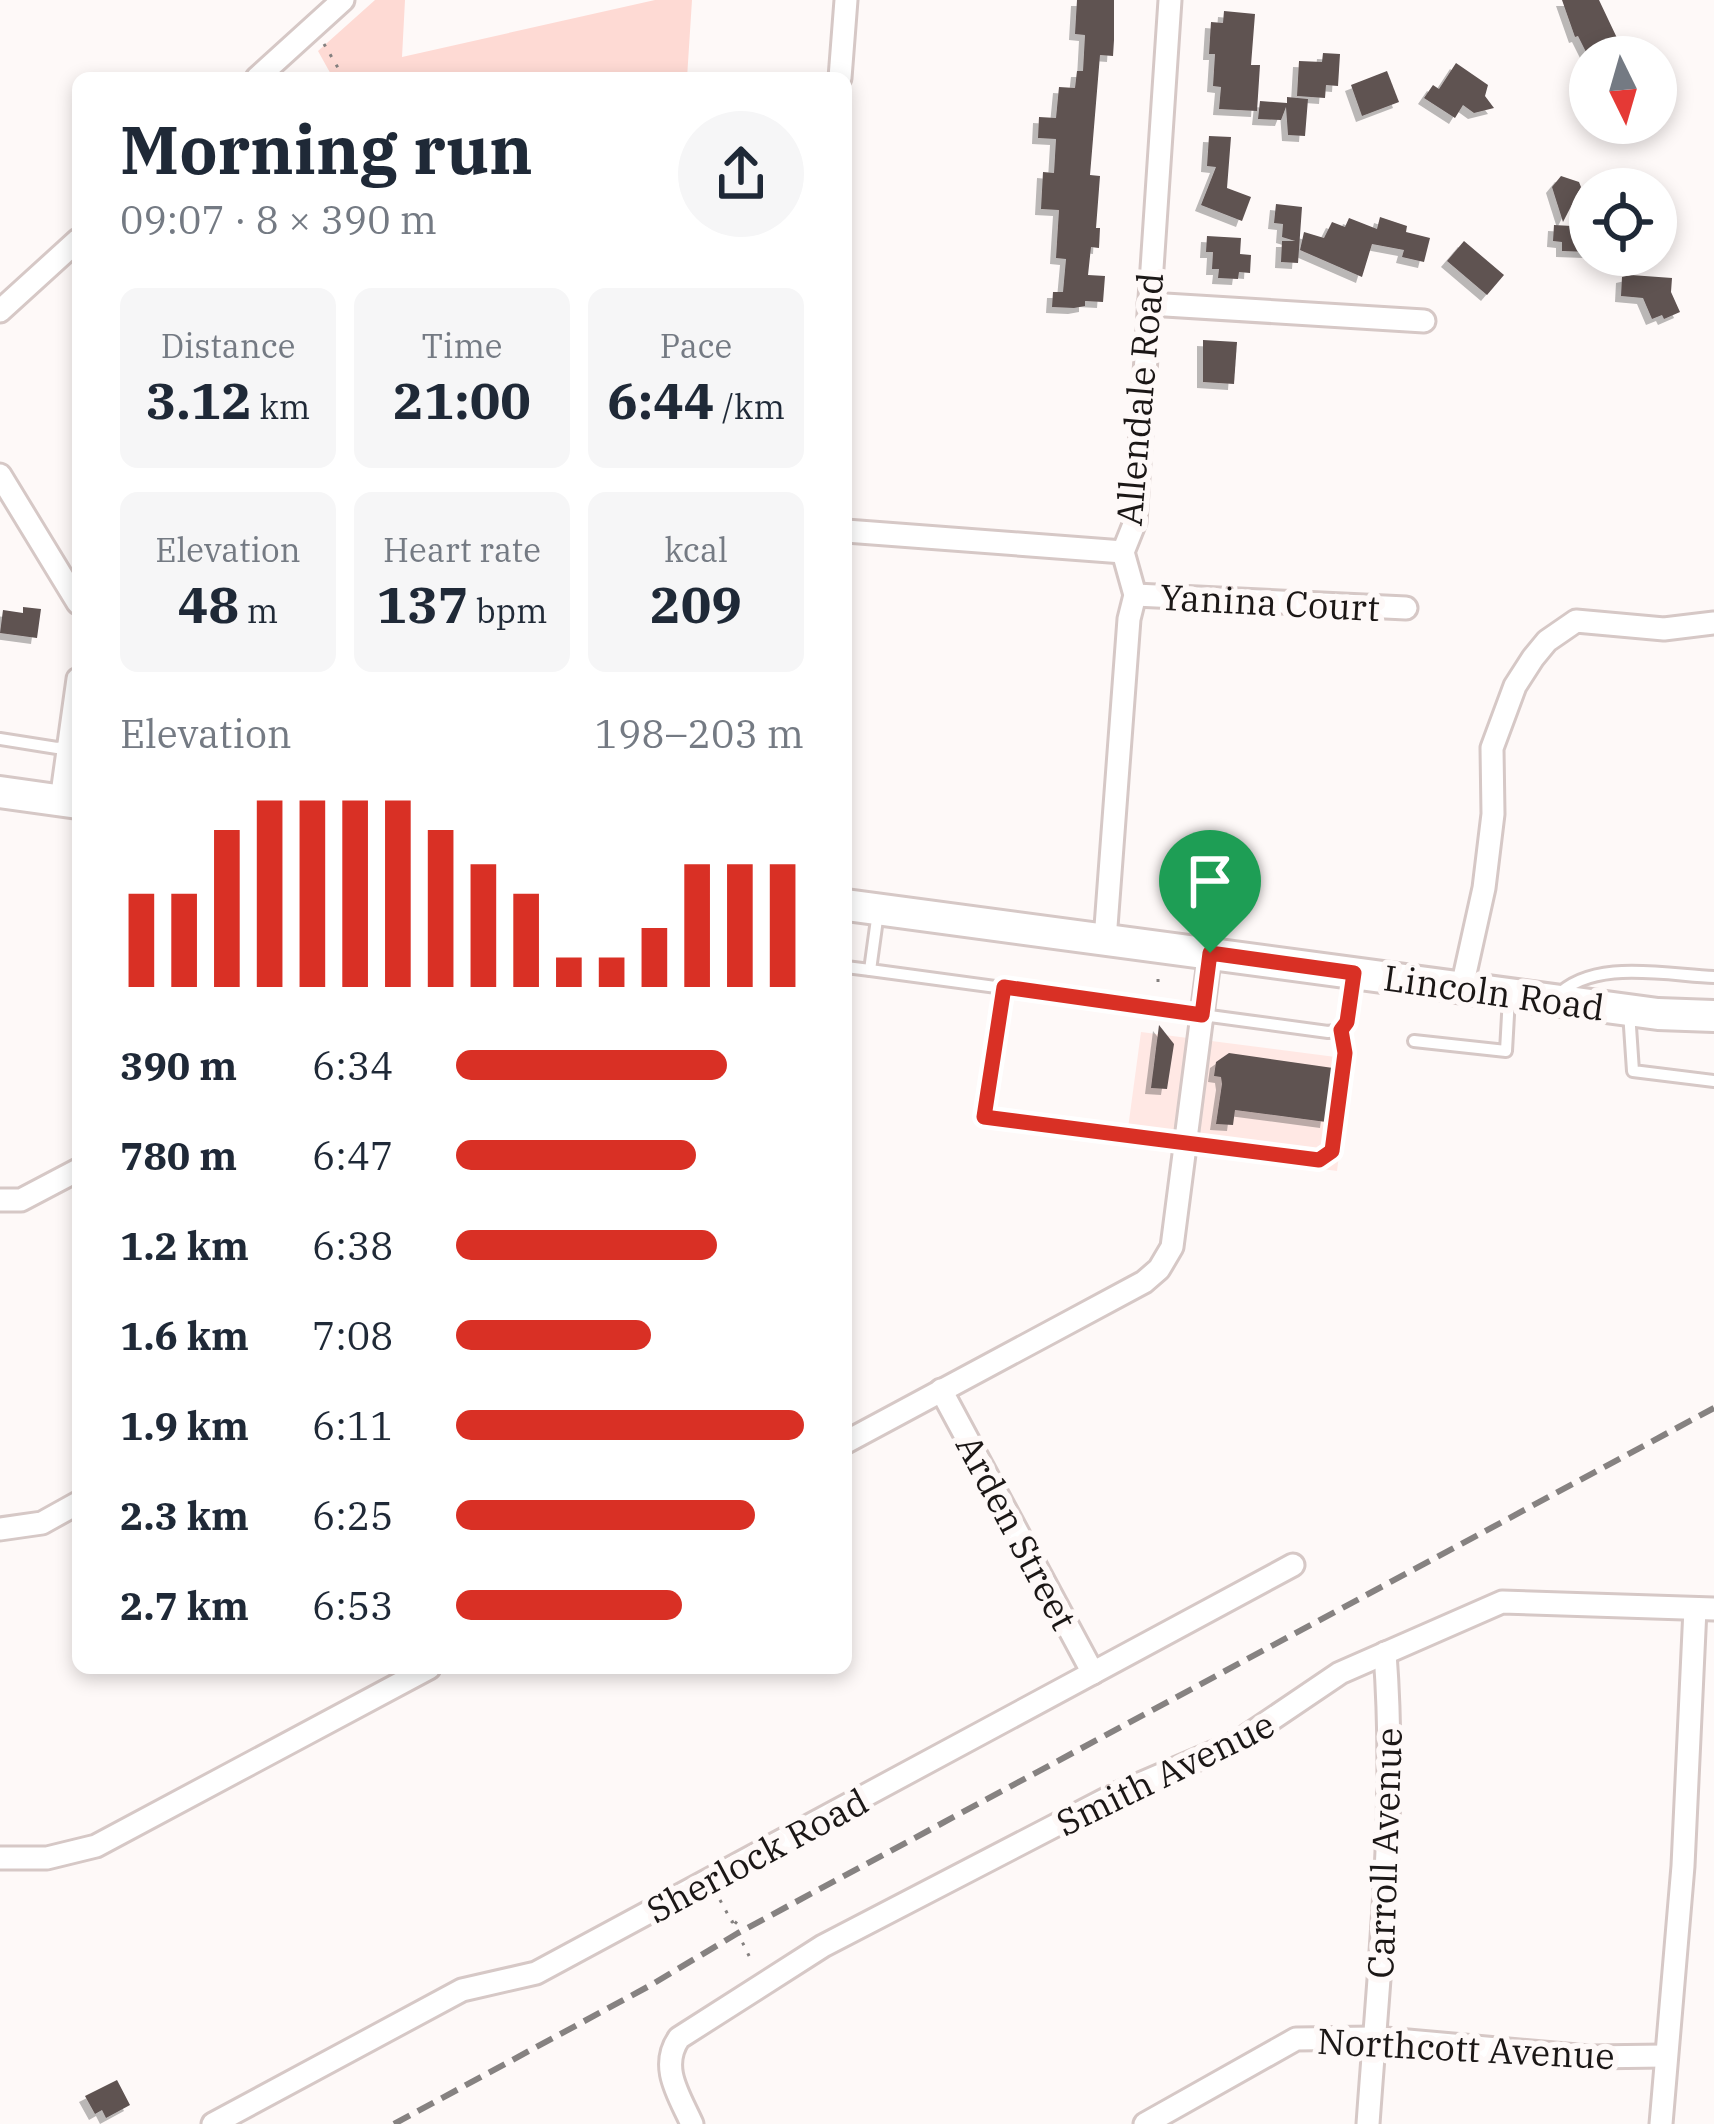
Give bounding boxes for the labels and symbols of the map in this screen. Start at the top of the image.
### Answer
north arrow [1569,36,1677,144]
street label: Allendale Road [1105,270,1173,528]
street label: Yanina Court [1159,573,1381,631]
pin [1159,830,1261,953]
street label: Lincoln Road [1381,953,1607,1031]
street label: Arden Street [946,1426,1088,1638]
street label: Smith Avenue [1048,1700,1282,1846]
street label: Carroll Avenue [1356,1727,1412,1979]
street label: Sherlock Road [638,1777,876,1933]
street label: Northcott Avenue [1316,2017,1616,2079]

